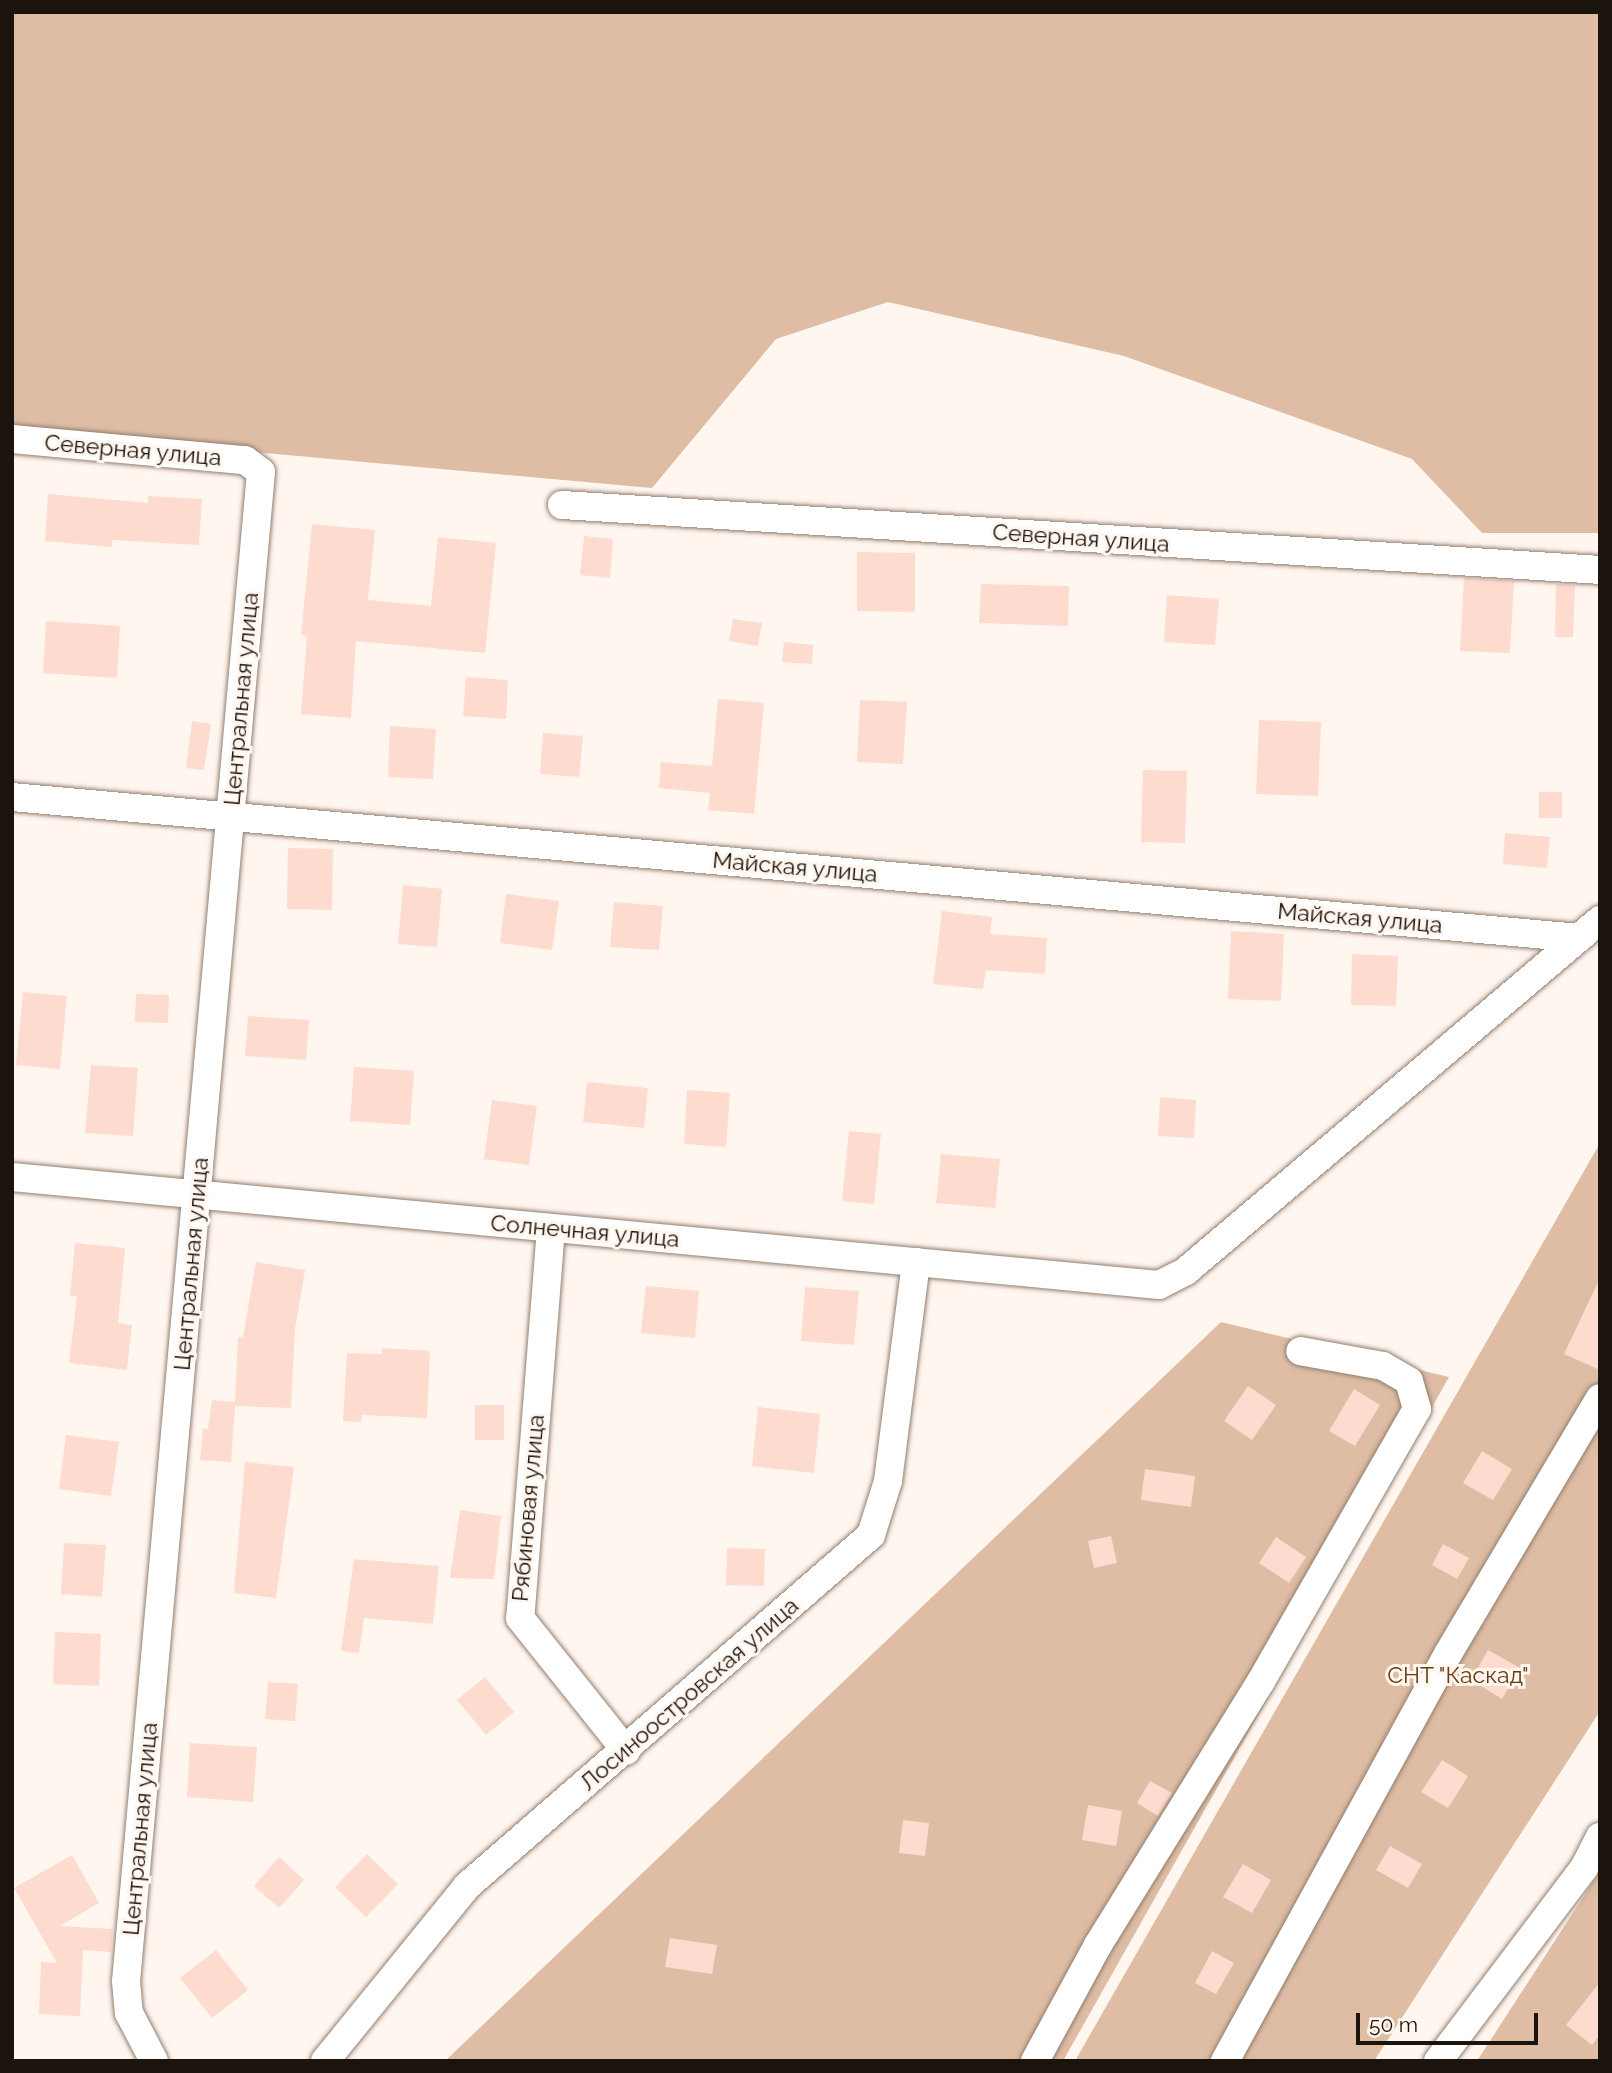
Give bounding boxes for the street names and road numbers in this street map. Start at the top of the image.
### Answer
street label: Северная улица [43,428,223,472]
street label: Северная улица [991,518,1171,558]
street label: Центральная улица [218,591,264,807]
street label: Майская улица [711,846,879,888]
street label: Майская улица [1276,897,1444,939]
street label: Центральная улица [168,1156,214,1372]
street label: Солнечная улица [489,1209,681,1253]
street label: Рябиновая улица [506,1413,550,1603]
street label: Лосиноостровская улица [574,1591,804,1797]
street label: Центральная улица [117,1721,163,1937]

